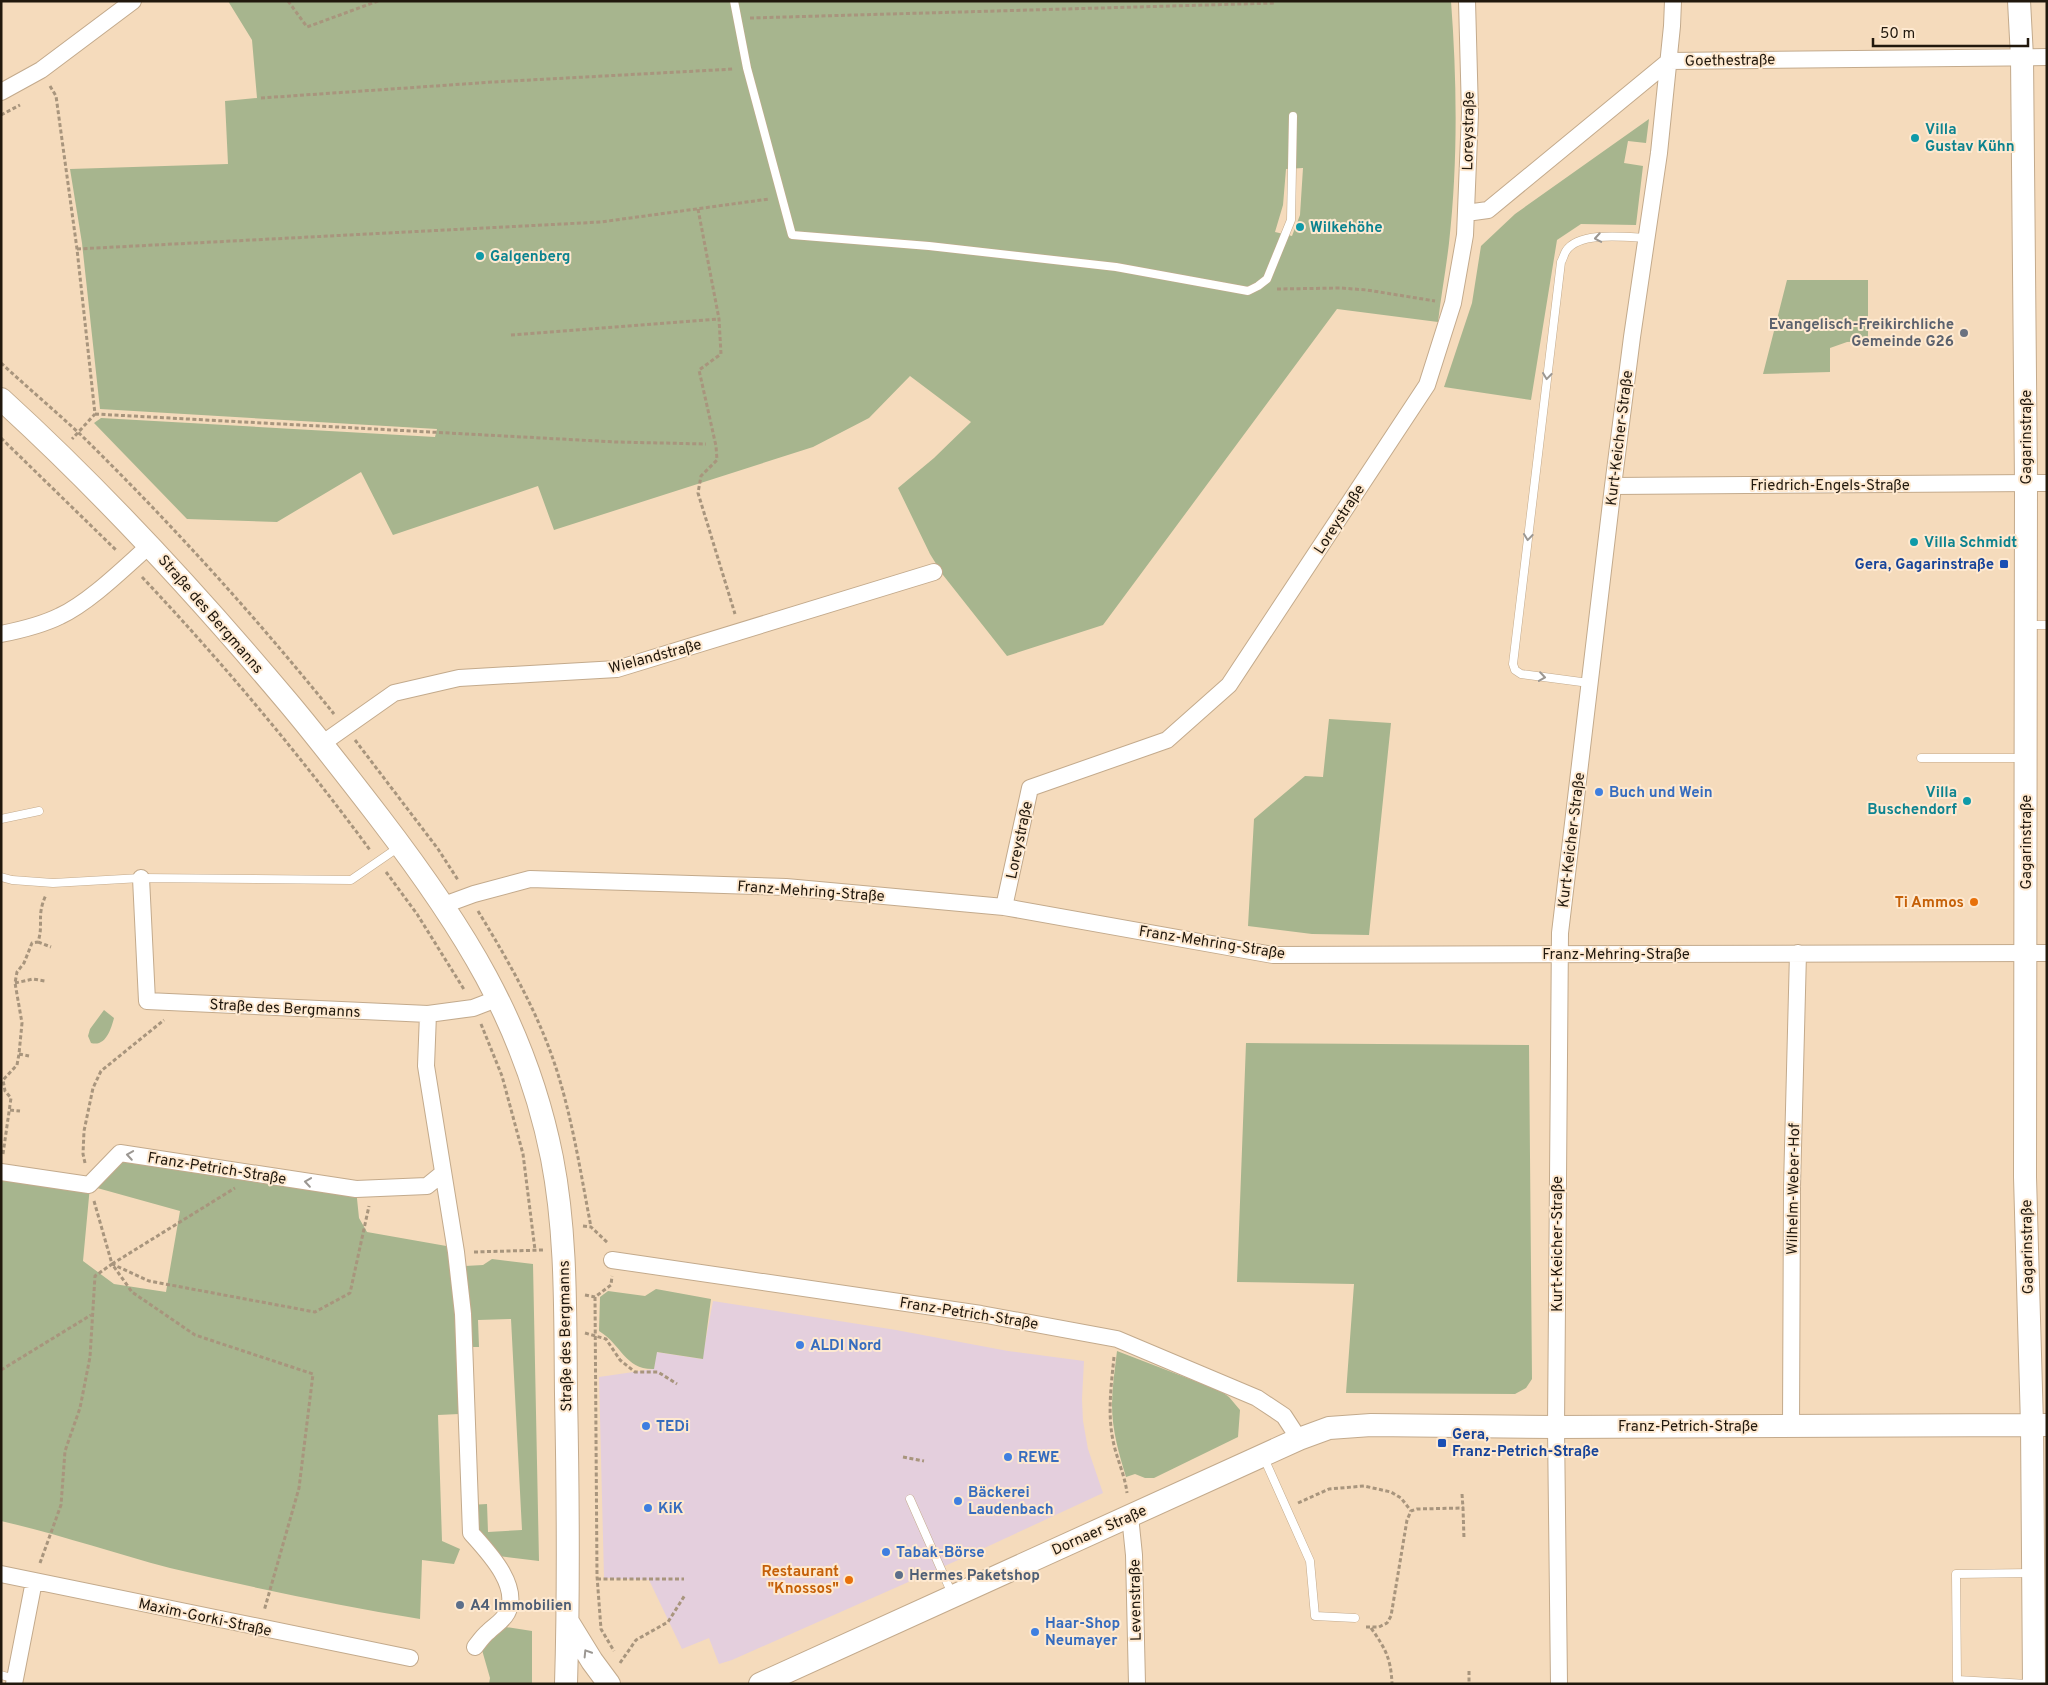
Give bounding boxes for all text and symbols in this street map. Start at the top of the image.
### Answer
scale bar [1873,15,2028,47]
text: 50 m [1880,25,1915,44]
street label: Goethestraße [1685,51,1775,72]
street label: Loreystraße [1459,91,1480,171]
place label: Villa Gustav Kühn [1925,121,2015,157]
marker: Villa Gustav Kühn [1909,132,1921,144]
place label: Wilkehöhe [1310,219,1383,238]
marker: Wilkehöhe [1294,221,1306,233]
one-way arrow [1594,232,1602,242]
place label: Galgenberg [490,248,570,267]
marker: Galgenberg [474,250,486,262]
place label: Evangelisch-Freikirchliche Gemeinde G26 [1769,316,1954,352]
marker: Evangelisch-Freikirchliche Gemeinde G26 [1958,327,1970,339]
street label: Kurt-Keicher-Straße [1603,370,1638,507]
one-way arrow [1543,372,1553,380]
street label: Gagarinstraße [2018,390,2037,484]
street label: Friedrich-Engels-Straße [1750,477,1910,496]
street label: Loreystraße [1311,481,1370,558]
one-way arrow [1523,533,1534,541]
place label: Villa Schmidt [1924,534,2017,553]
marker: Villa Schmidt [1908,536,1920,548]
street label: Straße des Bergmanns [153,552,267,678]
place label: Gera, Gagarinstraße [1854,556,1994,575]
marker: Gera, Gagarinstraße [1998,558,2010,570]
street label: Wielandstraße [607,636,704,679]
one-way arrow [1538,671,1546,681]
street label: Kurt-Keicher-Straße [1555,772,1590,909]
place label: Buch und Wein [1609,784,1713,803]
place label: Villa Buschendorf [1867,784,1958,820]
marker: Buch und Wein [1593,786,1605,798]
marker: Villa Buschendorf [1961,795,1973,807]
street label: Gagarinstraße [2018,795,2037,889]
street label: Loreystraße [1003,800,1038,881]
street label: Franz-Mehring-Straße [737,878,885,907]
place label: Ti Ammos [1895,894,1964,913]
marker: Ti Ammos [1968,896,1980,908]
street label: Franz-Mehring-Straße [1137,923,1286,964]
street label: Franz-Mehring-Straße [1542,946,1690,965]
street label: Straße des Bergmanns [209,996,361,1023]
street label: Wilhelm-Weber-Hof [1784,1123,1805,1255]
street label: Franz-Petrich-Straße [146,1149,287,1190]
one-way arrow [125,1150,133,1161]
street label: Kurt-Keicher-Straße [1549,1176,1568,1312]
one-way arrow [303,1177,311,1188]
street label: Gagarinstraße [2018,1199,2039,1295]
street label: Straße des Bergmanns [556,1260,577,1412]
street label: Franz-Petrich-Straße [898,1294,1039,1335]
place label: ALDI Nord [810,1337,882,1356]
marker: ALDI Nord [794,1339,806,1351]
place label: TEDi [656,1418,689,1437]
street label: Franz-Petrich-Straße [1618,1418,1758,1437]
marker: TEDi [640,1420,652,1432]
place label: Gera, Franz-Petrich-Straße [1452,1426,1599,1462]
marker: Gera, Franz-Petrich-Straße [1436,1437,1448,1449]
place label: REWE [1018,1449,1059,1468]
marker: REWE [1002,1451,1014,1463]
place label: Bäckerei Laudenbach [968,1484,1054,1520]
marker: Bäckerei Laudenbach [952,1495,964,1507]
place label: KiK [658,1500,684,1519]
marker: KiK [642,1502,654,1514]
street label: Dornaer Straße [1049,1502,1150,1561]
place label: Tabak-Börse [896,1544,985,1563]
marker: Tabak-Börse [880,1546,892,1558]
street label: Levenstraße [1126,1559,1147,1641]
place label: Restaurant "Knossos" [762,1563,839,1599]
place label: Hermes Paketshop [909,1567,1040,1586]
marker: Hermes Paketshop [893,1569,905,1581]
marker: Restaurant "Knossos" [843,1574,855,1586]
street label: Maxim-Gorki-Straße [136,1595,273,1642]
place label: A4 Immobilien [470,1597,572,1616]
marker: A4 Immobilien [454,1599,466,1611]
place label: Haar-Shop Neumayer [1045,1615,1120,1651]
marker: Haar-Shop Neumayer [1029,1626,1041,1638]
one-way arrow [584,1649,594,1658]

